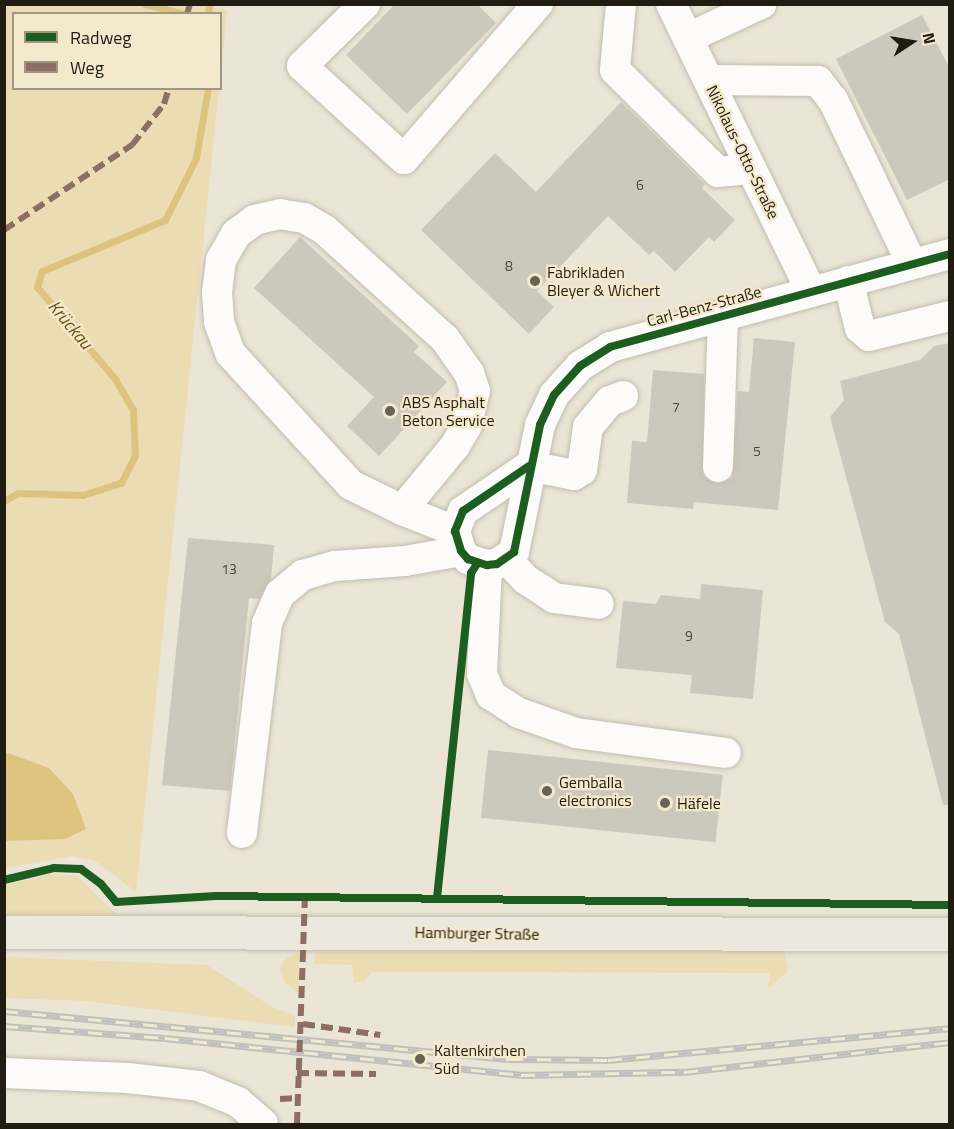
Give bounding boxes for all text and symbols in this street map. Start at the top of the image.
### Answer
legend [12,12,222,90]
north arrow [882,12,942,72]
text: Radweg [70,24,132,51]
text: N [917,30,942,46]
text: Weg [70,54,104,81]
street label: Nikolaus-Otto-Straße [702,82,784,222]
house number: 6 [636,177,644,193]
house number: 8 [505,258,513,274]
place label: Fabrikladen Bleyer & Wichert [547,262,660,300]
marker: Fabrikladen Bleyer & Wichert [528,274,542,288]
street label: Carl-Benz-Straße [645,281,763,331]
water label: Krückau [43,296,97,354]
place label: ABS Asphalt Beton Service [402,392,495,430]
house number: 7 [672,399,680,415]
marker: ABS Asphalt Beton Service [383,404,397,418]
house number: 5 [753,443,761,459]
house number: 13 [221,561,237,577]
house number: 9 [685,628,693,644]
place label: Gemballa electronics [559,772,632,810]
marker: Gemballa electronics [540,784,554,798]
place label: Häfele [677,793,721,813]
marker: Häfele [658,796,672,810]
street label: Hamburger Straße [414,922,540,944]
place label: Kaltenkirchen Süd [434,1040,526,1078]
marker: Kaltenkirchen Süd [411,1050,429,1068]

